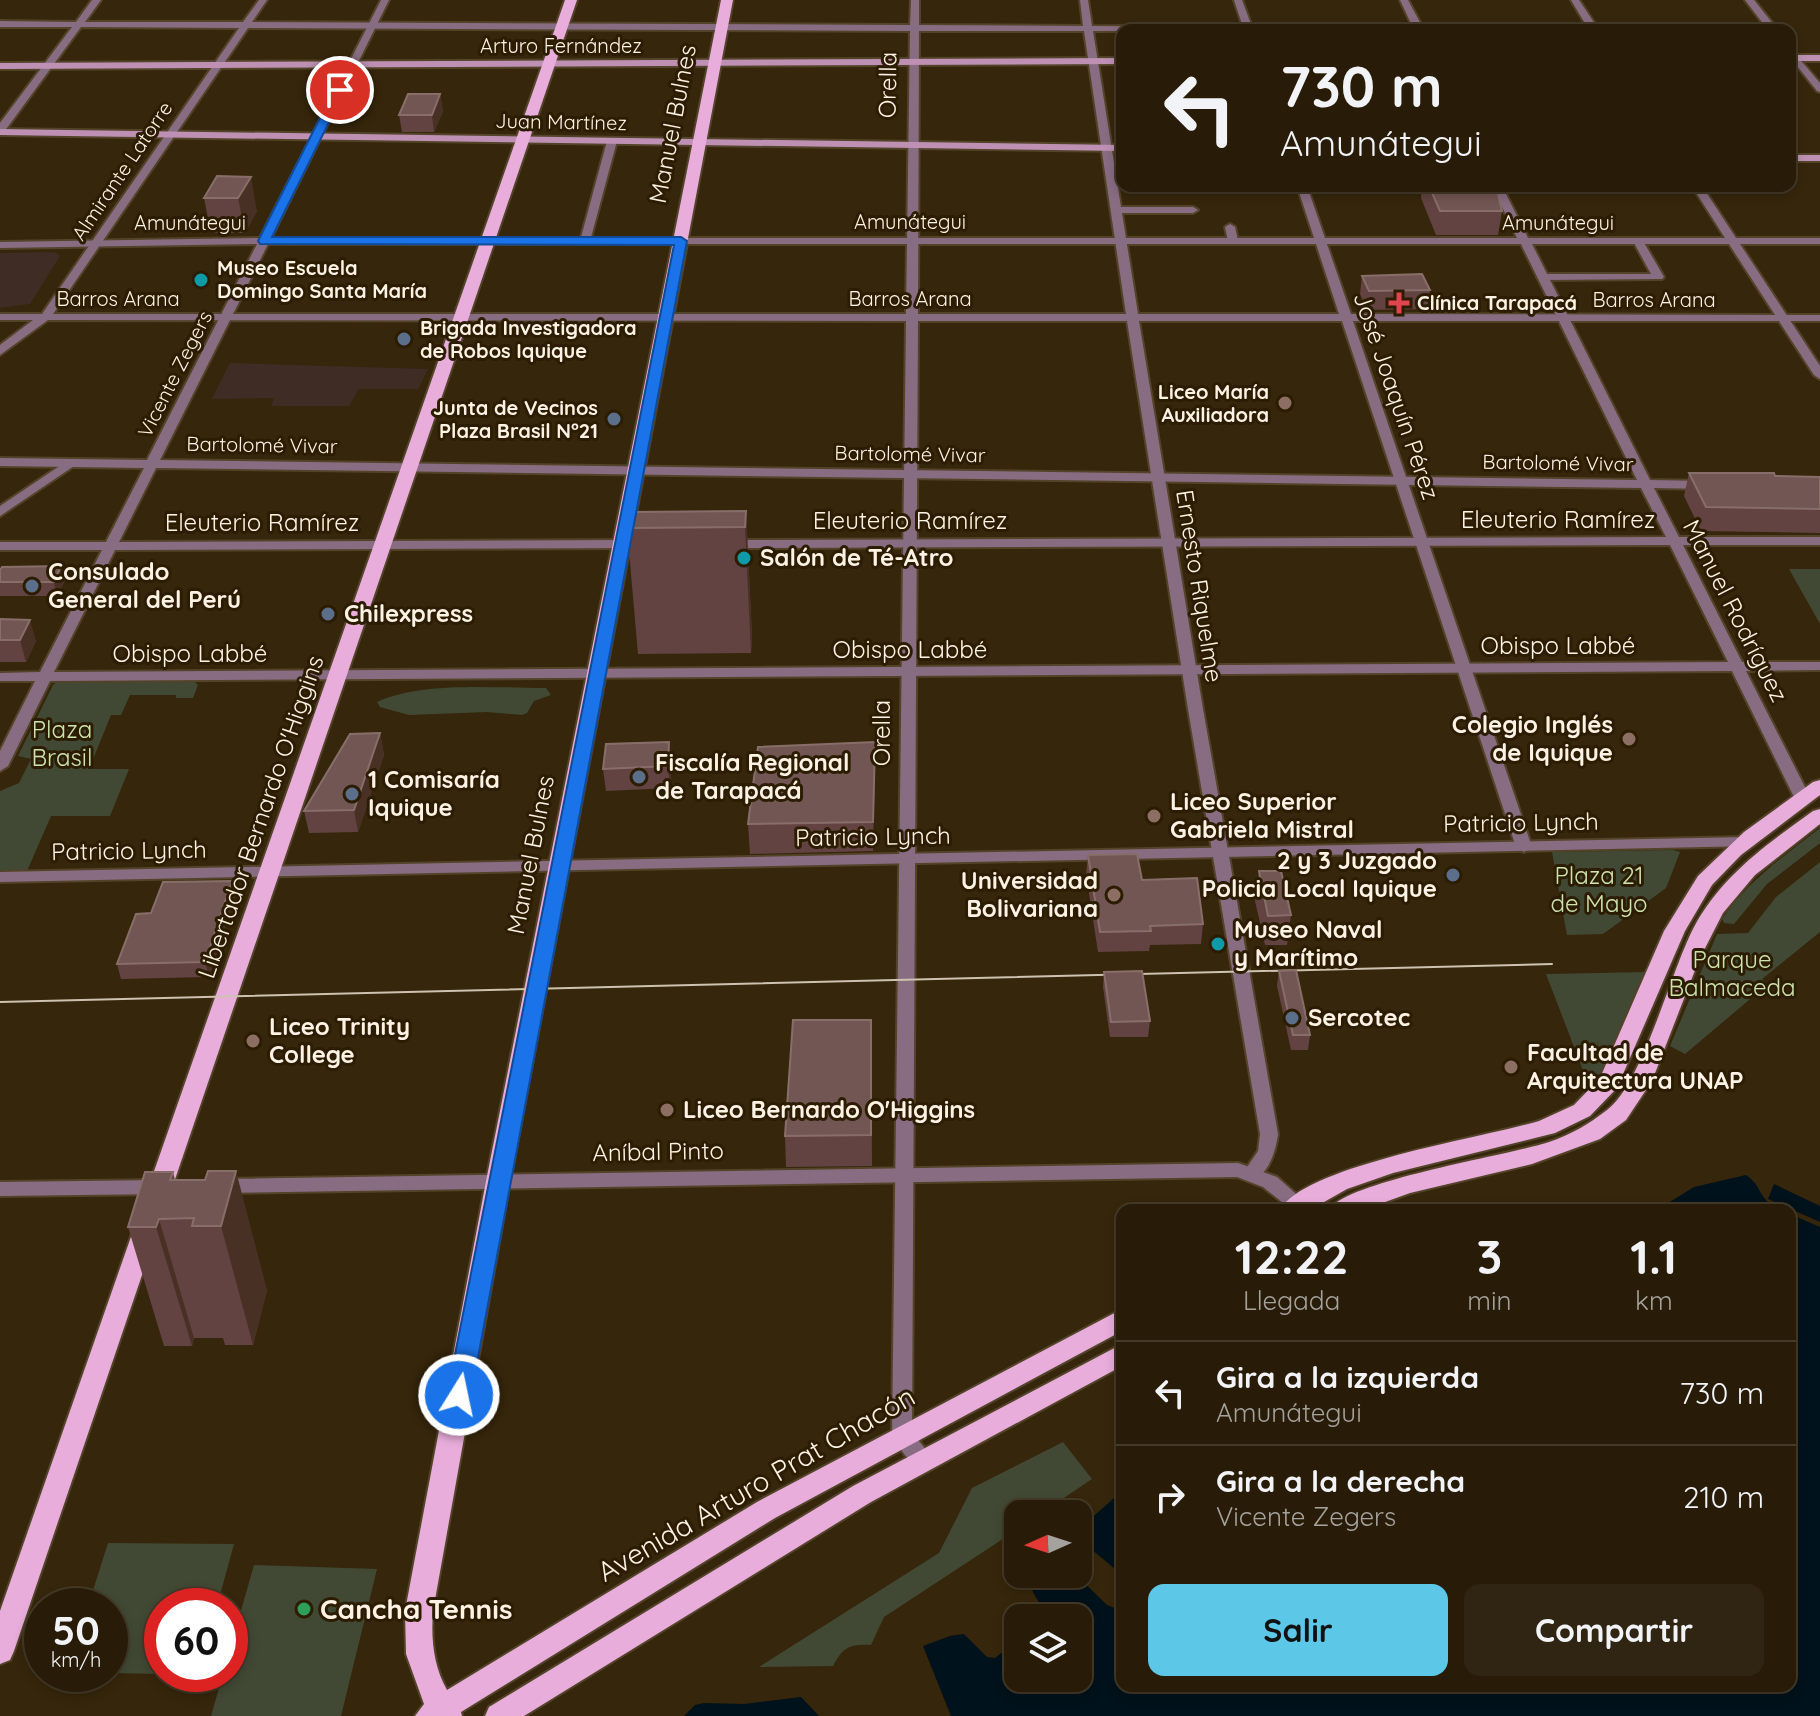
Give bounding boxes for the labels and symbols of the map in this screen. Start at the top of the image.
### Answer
street label: Arturo Fernández [480,33,642,58]
street label: Manuel Bulnes [642,42,702,206]
street label: Orella [871,52,903,118]
pin [306,56,374,124]
street label: Almirante Latorre [66,96,177,245]
street label: Juan Martínez [495,108,627,135]
street label: Amunátegui [854,209,966,234]
street label: Amunátegui [134,210,246,235]
street label: Amunátegui [1502,210,1614,235]
place label: Museo Escuela Domingo Santa María [217,255,427,303]
marker: Museo Escuela Domingo Santa María [192,271,210,289]
street label: Barros Arana [56,286,180,311]
street label: Barros Arana [848,286,972,311]
street label: Barros Arana [1592,287,1716,312]
street label: José Joaquín Pérez [1347,288,1447,503]
place label: Clínica Tarapacá [1417,290,1577,315]
marker: Clínica Tarapacá [1388,292,1410,314]
street label: Vicente Zegers [132,306,217,441]
place label: Brigada Investigadora de Robos Iquique [420,315,637,363]
marker: Brigada Investigadora de Robos Iquique [395,330,413,348]
place label: Liceo María Auxiliadora [1158,379,1269,427]
marker: Liceo María Auxiliadora [1276,394,1294,412]
place label: Junta de Vecinos Plaza Brasil N°21 [433,395,598,443]
marker: Junta de Vecinos Plaza Brasil N°21 [605,410,623,428]
street label: Bartolomé Vivar [186,431,338,458]
street label: Bartolomé Vivar [834,440,986,467]
street label: Bartolomé Vivar [1482,449,1634,476]
street label: Ernesto Riquelme [1170,487,1230,684]
street label: Eleuterio Ramírez [1461,504,1655,534]
street label: Eleuterio Ramírez [813,505,1007,535]
street label: Eleuterio Ramírez [165,507,359,537]
street label: Manuel Rodríguez [1677,514,1795,707]
place label: Salón de Té-Atro [760,542,954,572]
marker: Salón de Té-Atro [735,549,753,567]
place label: Consulado General del Perú [48,556,241,614]
marker: Consulado General del Perú [23,577,41,595]
place label: Chilexpress [344,598,473,628]
marker: Chilexpress [319,605,337,623]
street label: Obispo Labbé [1481,630,1635,660]
street label: Obispo Labbé [833,634,987,664]
street label: Obispo Labbé [113,638,267,668]
street label: Libertador Bernardo O'Higgins [191,651,330,982]
street label: Orella [866,700,896,766]
place label: Colegio Inglés de Iquique [1452,709,1613,767]
park label: Plaza Brasil [31,714,93,772]
marker: Colegio Inglés de Iquique [1620,730,1638,748]
place label: Fiscalía Regional de Tarapacá [655,747,849,805]
place label: 1 Comisaría Iquique [368,764,500,822]
marker: Fiscalía Regional de Tarapacá [630,768,648,786]
street label: Manuel Bulnes [500,773,560,937]
marker: 1 Comisaría Iquique [343,785,361,803]
place label: Liceo Superior Gabriela Mistral [1170,786,1354,844]
street label: Patricio Lynch [1443,806,1599,838]
marker: Liceo Superior Gabriela Mistral [1145,807,1163,825]
street label: Patricio Lynch [795,820,951,852]
street label: Patricio Lynch [51,834,207,866]
place label: 2 y 3 Juzgado Policia Local Iquique [1202,845,1437,903]
park label: Plaza 21 de Mayo [1550,860,1648,918]
place label: Universidad Bolivariana [961,865,1098,923]
marker: 2 y 3 Juzgado Policia Local Iquique [1444,866,1462,884]
marker: Universidad Bolivariana [1105,886,1123,904]
place label: Museo Naval y Marítimo [1234,914,1383,972]
marker: Museo Naval y Marítimo [1209,935,1227,953]
park label: Parque Balmaceda [1668,944,1796,1002]
place label: Sercotec [1308,1002,1410,1032]
marker: Sercotec [1283,1009,1301,1027]
place label: Liceo Trinity College [269,1011,410,1069]
marker: Liceo Trinity College [244,1032,262,1050]
place label: Facultad de Arquitectura UNAP [1527,1037,1744,1095]
marker: Facultad de Arquitectura UNAP [1502,1058,1520,1076]
place label: Liceo Bernardo O'Higgins [683,1094,975,1124]
marker: Liceo Bernardo O'Higgins [658,1101,676,1119]
street label: Aníbal Pinto [592,1135,724,1167]
position arrow [417,1353,501,1437]
street label: Avenida Arturo Prat Chacón [591,1378,921,1589]
north arrow [1004,1500,1092,1588]
speed limit sign: 60 [144,1588,248,1692]
place label: Cancha Tennis [320,1591,512,1626]
marker: Cancha Tennis [295,1600,313,1618]

